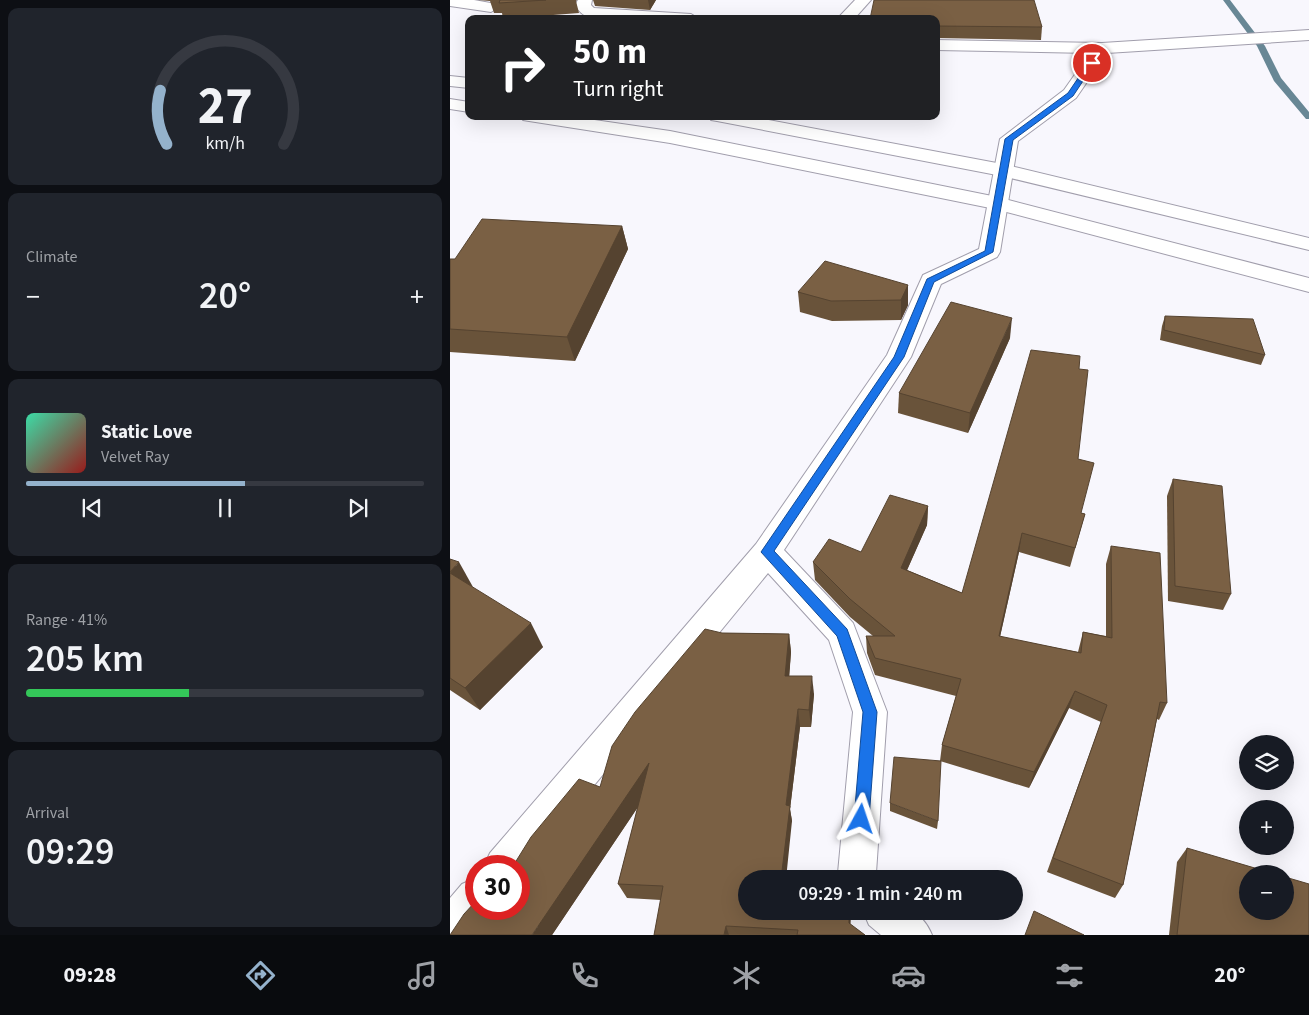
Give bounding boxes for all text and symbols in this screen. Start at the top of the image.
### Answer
text: 50 m [573,27,647,77]
icon: right [490,35,555,100]
pin [1071,42,1113,84]
icon: arrive [1078,49,1106,77]
text: 27 [198,70,252,144]
text: Turn right [573,73,663,105]
text: km/h [205,131,245,156]
text: Climate [26,246,77,268]
text: 20° [199,269,251,323]
text: − [26,277,40,317]
text: + [410,277,424,317]
text: Static Love [101,419,192,446]
text: Velvet Ray [101,446,169,468]
icon: previous [78,494,106,522]
icon: pause [211,494,239,522]
icon: next [344,494,372,522]
text: Range · 41% [26,609,107,631]
text: 205 km [26,632,144,686]
map controls [1239,735,1294,920]
button: layers [1239,735,1294,790]
position arrow [834,792,886,844]
button: + [1239,800,1294,855]
text: Arrival [26,802,69,824]
text: 09:29 [26,825,114,879]
speed limit sign: 30 [465,855,530,920]
button: − [1239,865,1294,920]
text: 09:29 · 1 min · 240 m [798,881,963,908]
icon: directions [243,958,278,993]
icon: music [405,958,440,993]
icon: phone [567,958,602,993]
icon: climate [729,958,764,993]
icon: car [891,958,926,993]
icon: filters [1052,958,1087,993]
text: 09:28 [63,959,116,991]
text: 20° [1214,959,1246,991]

